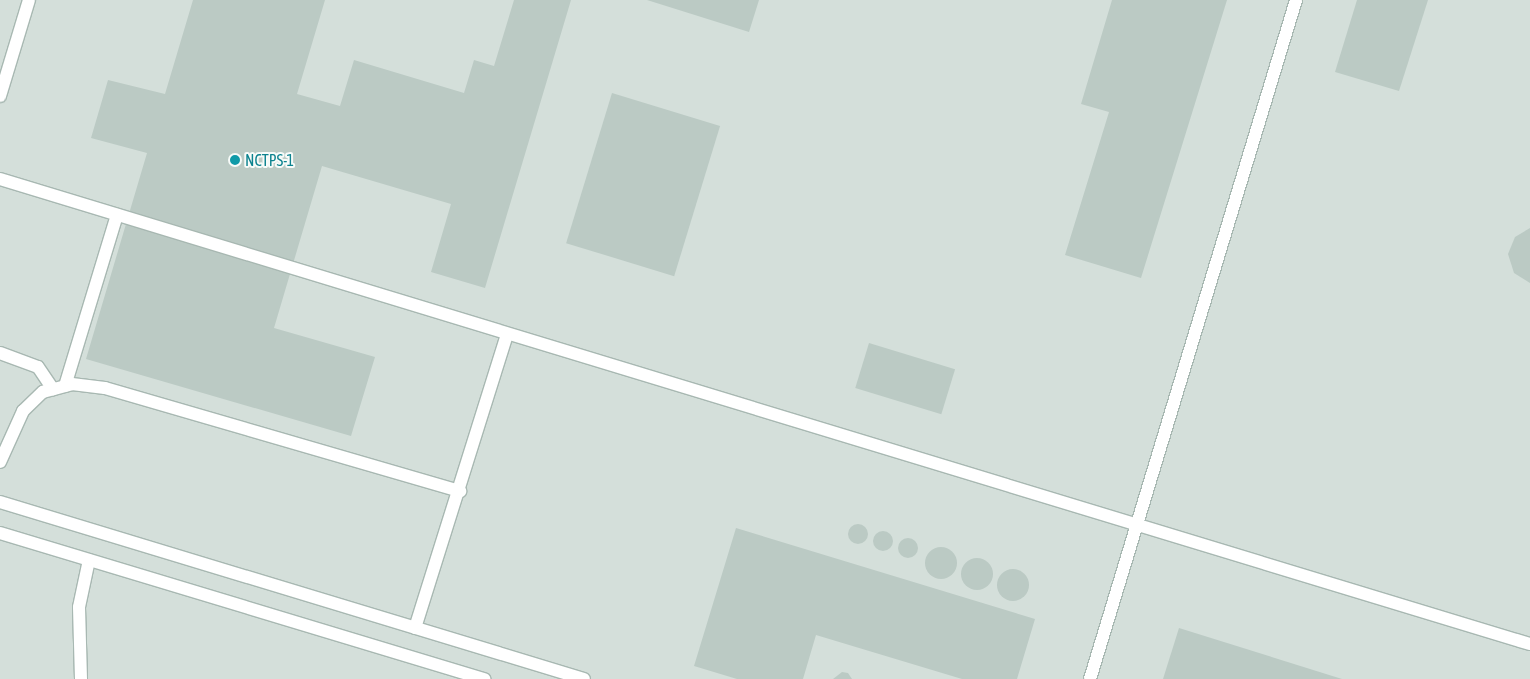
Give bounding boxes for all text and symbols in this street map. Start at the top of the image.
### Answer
place label: NCTPS-1 [245,150,294,170]
marker: NCTPS-1 [229,154,241,166]

